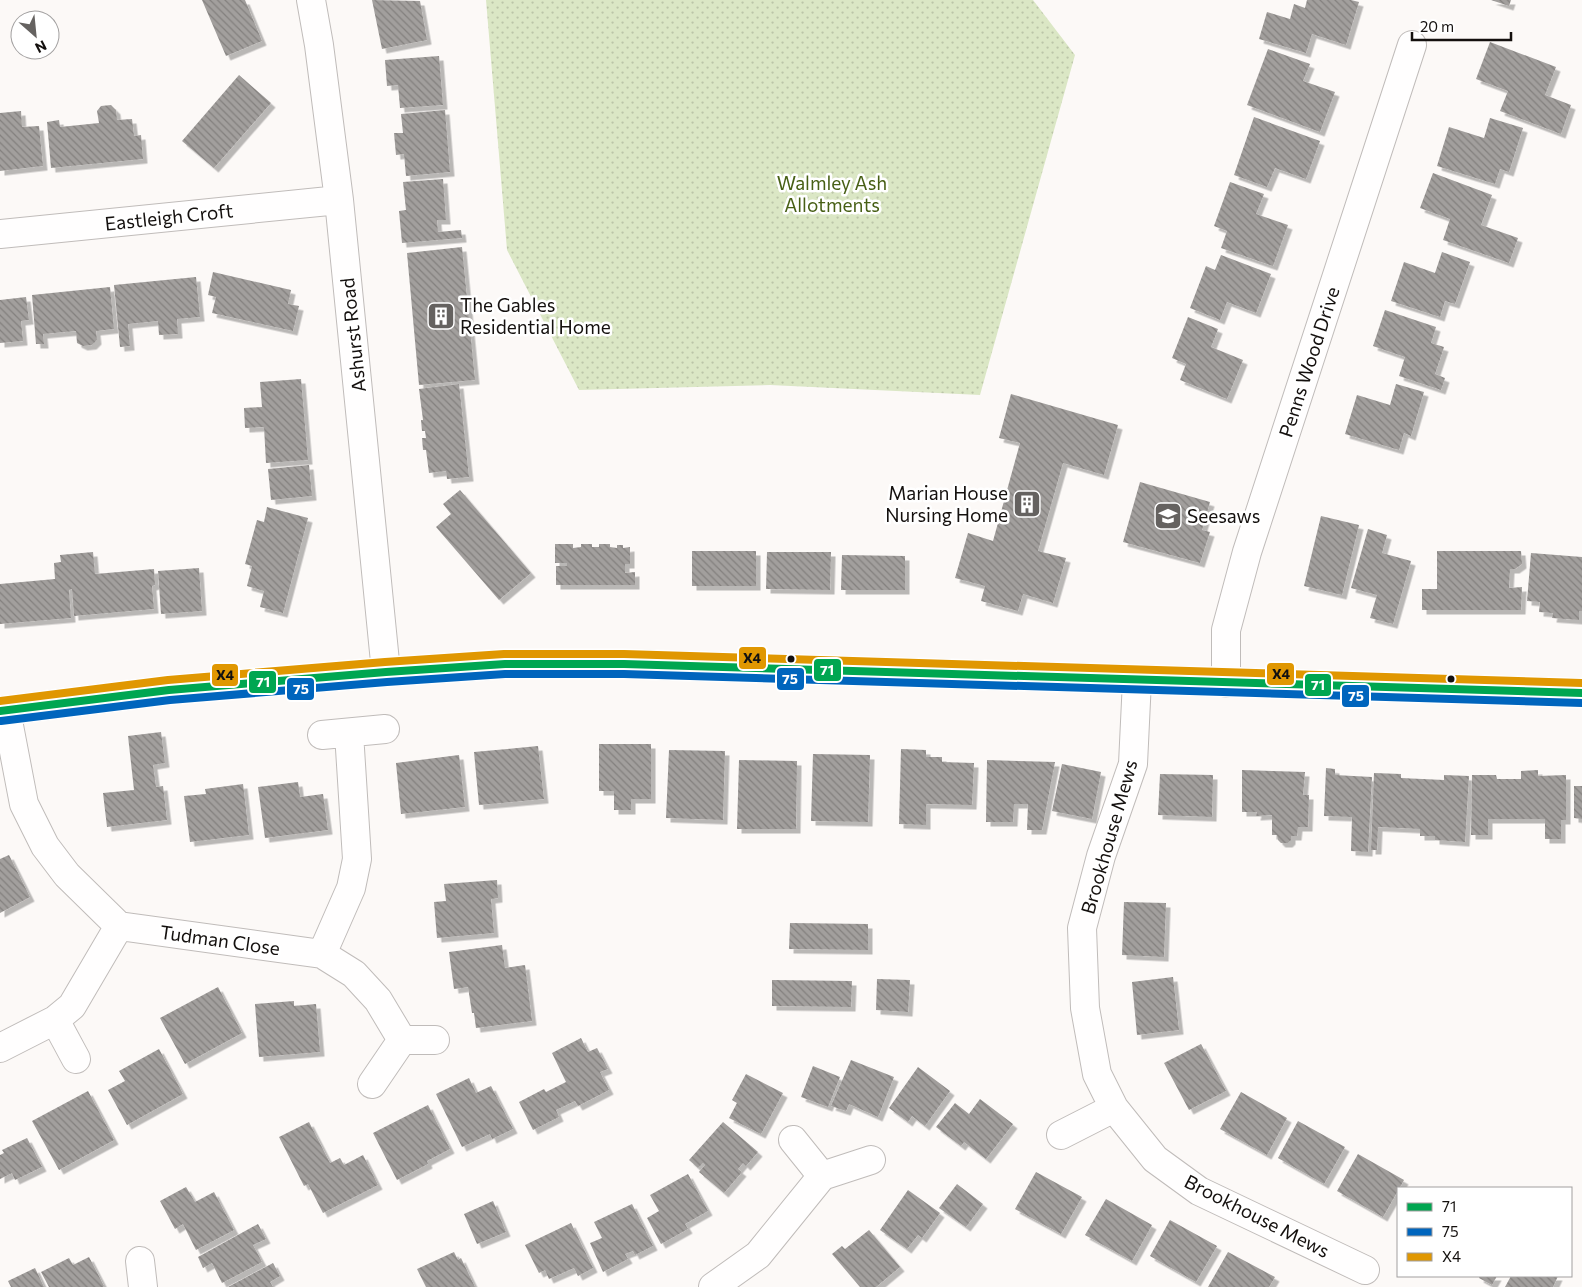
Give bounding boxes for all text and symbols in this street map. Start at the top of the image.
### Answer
north arrow [10,10,60,60]
scale bar [1412,10,1511,42]
text: 20 m [1420,17,1454,35]
text: N [33,37,50,57]
park label: Walmley Ash Allotments [777,171,887,216]
street label: Eastleigh Croft [104,198,234,235]
street label: Ashurst Road [335,277,370,393]
street label: Penns Wood Drive [1273,284,1344,440]
place label: The Gables Residential Home [460,293,611,338]
building icon: The Gables Residential Home [426,301,456,331]
place label: Marian House Nursing Home [885,481,1008,526]
building icon: Marian House Nursing Home [1012,489,1042,519]
school or university icon: Seesaws [1153,501,1183,531]
place label: Seesaws [1187,504,1260,527]
line badge: X4 [738,646,767,670]
text: X4 [743,649,762,666]
unlabelled marker [786,654,796,664]
line badge: 71 [813,658,842,682]
text: 71 [820,661,834,678]
line badge: X4 [1266,662,1295,686]
line badge: X4 [211,663,239,687]
text: X4 [1272,665,1291,682]
text: X4 [216,666,235,683]
line badge: 75 [776,667,805,691]
line badge: 71 [248,670,277,694]
text: 75 [782,670,798,687]
text: 71 [256,673,270,690]
line badge: 71 [1304,673,1332,697]
unlabelled marker [1446,674,1456,684]
text: 71 [1311,676,1325,693]
line badge: 75 [286,677,315,701]
text: 75 [293,680,309,697]
line badge: 75 [1341,684,1370,708]
text: 75 [1348,687,1364,704]
street label: Brookhouse Mews [1075,757,1142,917]
street label: Tudman Close [159,920,282,959]
street label: Brookhouse Mews [1181,1169,1333,1262]
legend [1397,1187,1572,1277]
text: 71 [1442,1197,1456,1215]
text: 75 [1442,1222,1459,1240]
text: X4 [1442,1247,1461,1265]

